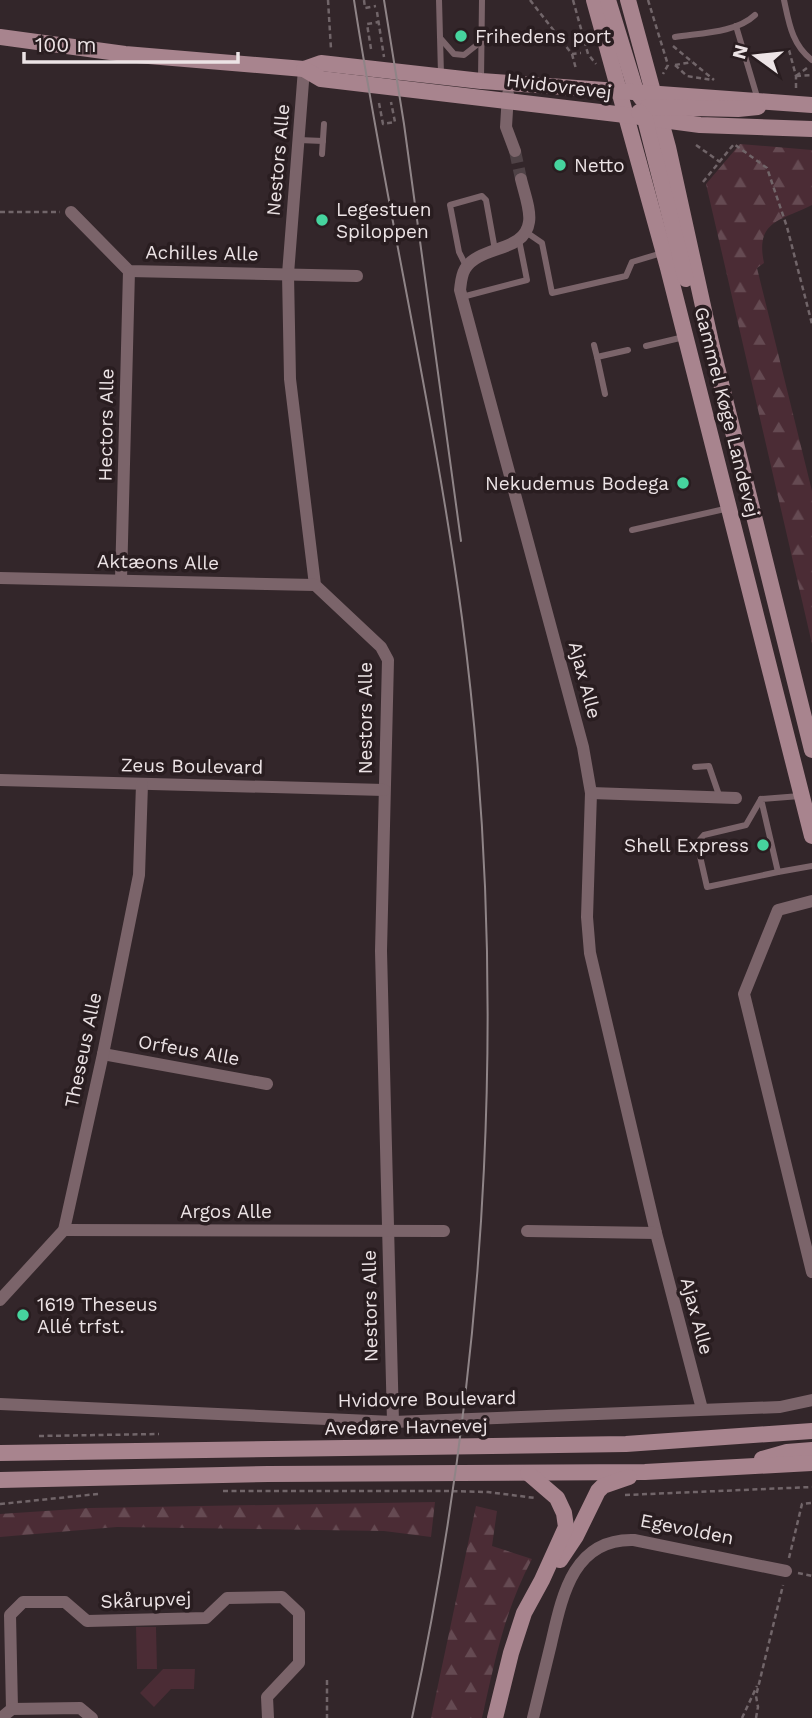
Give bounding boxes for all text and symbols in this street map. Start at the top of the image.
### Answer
scale bar [24,21,238,65]
north arrow [721,21,791,91]
place label: Frihedens port [475,25,611,48]
marker: Frihedens port [453,28,469,44]
text: 100 m [35,32,97,57]
text: N [727,42,753,62]
street label: Hvidovrevej [505,68,613,104]
street label: Nestors Alle [262,103,294,217]
place label: Netto [574,154,625,177]
marker: Netto [552,157,568,173]
place label: Legestuen Spiloppen [336,198,432,243]
marker: Legestuen Spiloppen [314,212,330,228]
street label: Achilles Alle [145,241,259,265]
street label: Gammel Køge Landevej [690,304,764,520]
street label: Hectors Alle [94,368,118,482]
place label: Nekudemus Bodega [485,472,669,495]
marker: Nekudemus Bodega [675,475,691,491]
street label: Aktæons Alle [97,549,219,575]
street label: Ajax Alle [564,639,606,721]
street label: Nestors Alle [354,662,377,774]
street label: Zeus Boulevard [121,753,263,779]
place label: Shell Express [624,834,749,857]
marker: Shell Express [755,837,771,853]
street label: Theseus Alle [60,990,106,1110]
street label: Orfeus Alle [136,1030,242,1070]
street label: Argos Alle [180,1200,272,1223]
street label: Nestors Alle [358,1250,382,1362]
street label: Ajax Alle [676,1275,718,1357]
place label: 1619 Theseus Allé trfst. [37,1293,158,1338]
marker: 1619 Theseus Allé trfst. [15,1307,31,1323]
street label: Hvidovre Boulevard [337,1386,517,1412]
street label: Avedøre Havnevej [324,1414,488,1440]
street label: Egevolden [638,1509,736,1549]
street label: Skårupvej [100,1587,192,1613]

